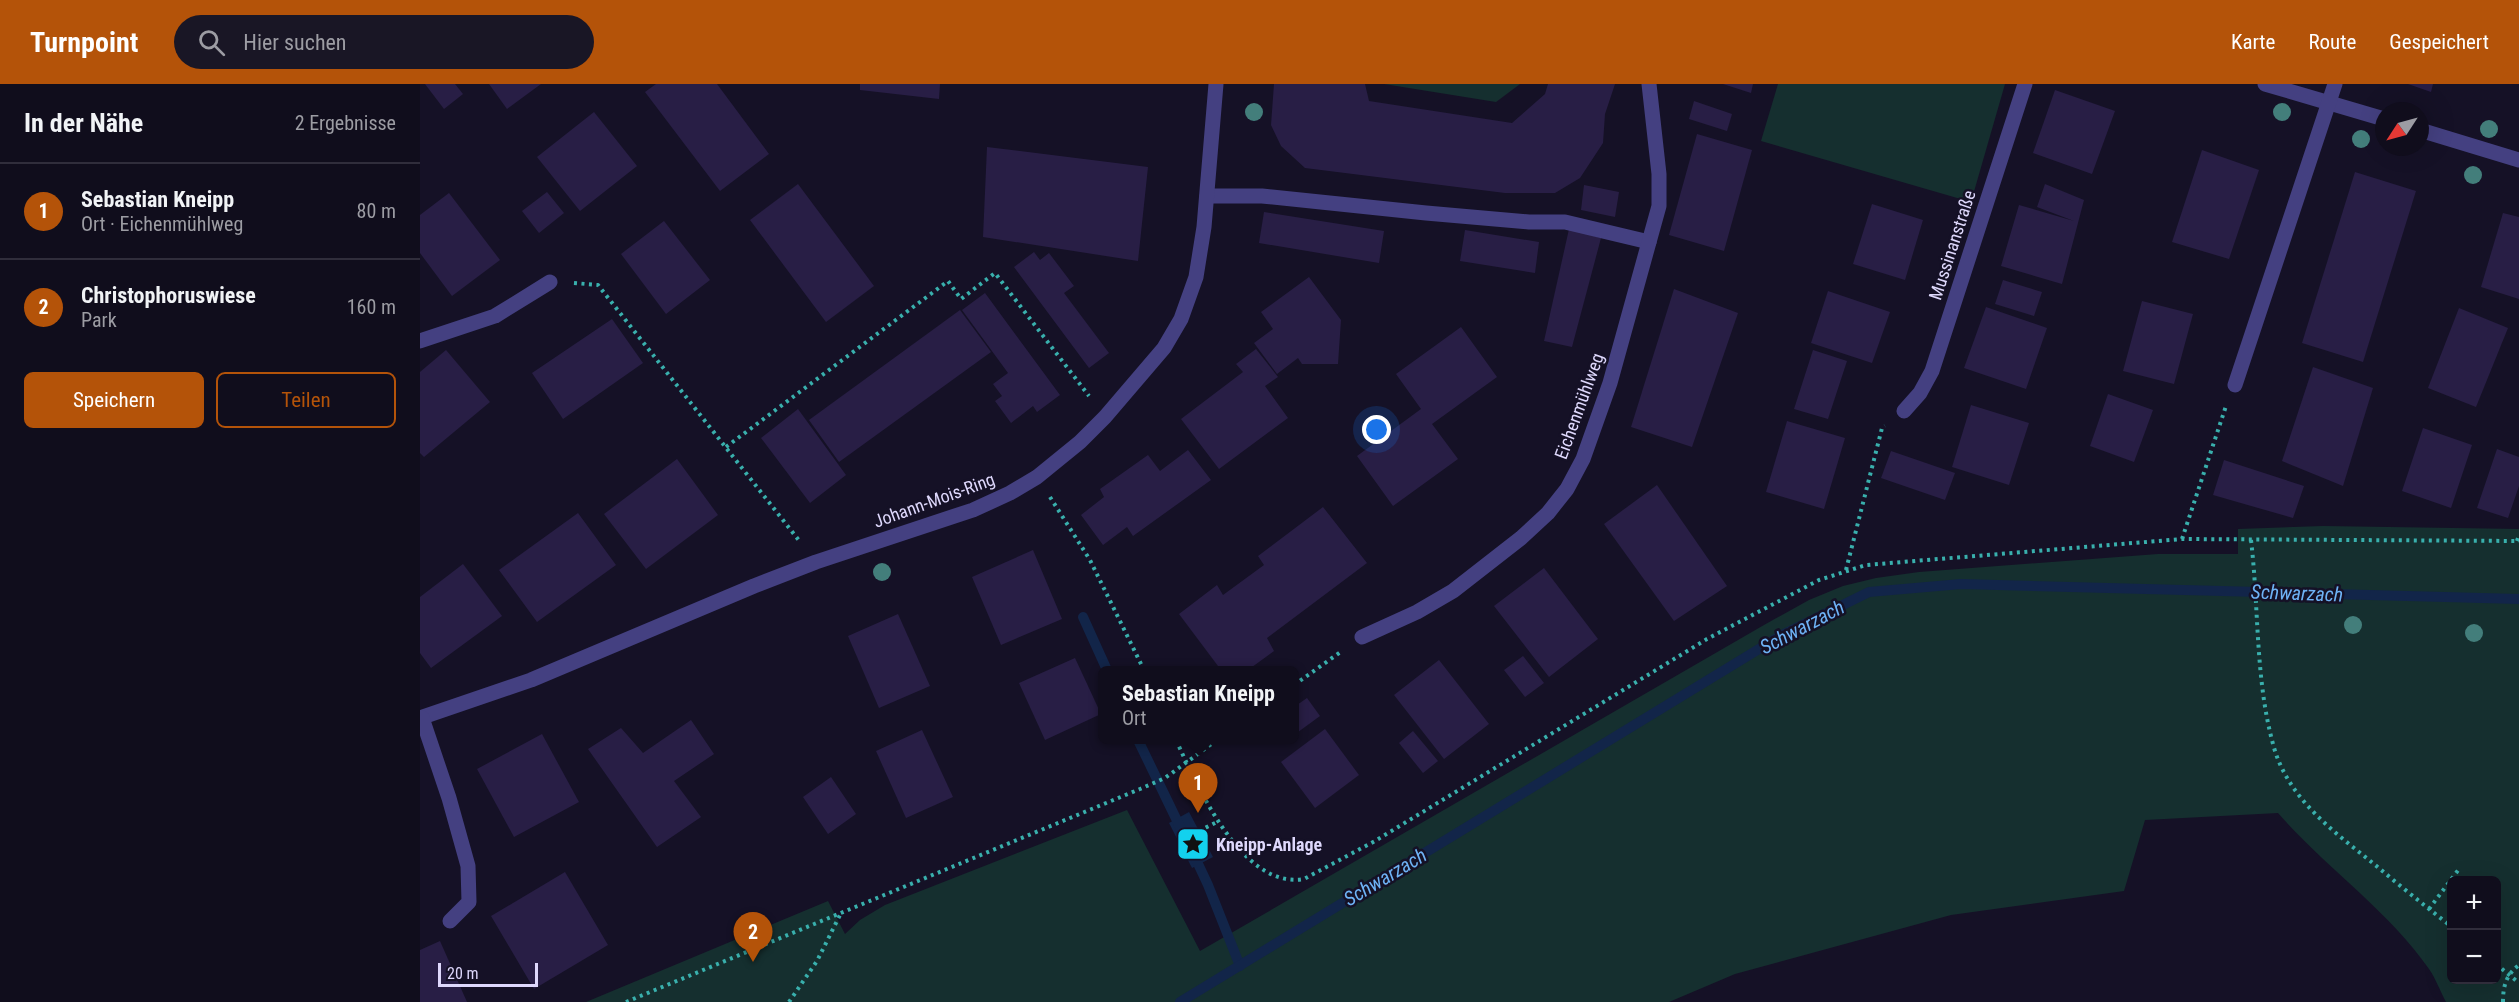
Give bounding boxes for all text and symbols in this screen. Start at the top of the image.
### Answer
search box [174,15,594,69]
text: Turnpoint [30,26,138,59]
icon: search [195,26,228,59]
text: Hier suchen [243,30,347,55]
text: Karte [2231,30,2275,54]
text: Route [2308,30,2356,54]
text: Gespeichert [2389,30,2489,54]
north arrow [2375,102,2429,156]
text: In der Nähe [24,108,143,138]
text: 2 Ergebnisse [295,111,396,135]
text: Sebastian Kneipp [81,187,234,212]
street label: Mussinanstraße [1924,188,1980,302]
text: 1 [38,199,49,223]
text: 80 m [357,199,396,223]
text: Ort · Eichenmühlweg [81,212,243,236]
text: Christophoruswiese [81,283,256,308]
text: 2 [38,295,49,319]
text: 160 m [347,295,396,319]
text: Park [81,308,117,332]
street label: Eichenmühlweg [1550,350,1608,462]
button: Speichern [24,372,204,428]
button: Teilen [216,372,396,428]
your location [1362,415,1391,444]
street label: Johann-Mois-Ring [870,468,998,532]
water label: Schwarzach [2250,579,2344,607]
water label: Schwarzach [1756,595,1848,659]
popup [1098,666,1299,744]
text: Sebastian Kneipp [1122,681,1275,706]
text: Ort [1122,706,1147,730]
pin: 1 [1178,764,1218,813]
place icon: Kneipp-Anlage [1175,826,1211,862]
place label: Kneipp-Anlage [1216,834,1323,855]
water label: Schwarzach [1339,843,1431,911]
map controls [2447,876,2501,984]
button: + [2447,876,2501,930]
pin: 2 [734,912,772,962]
button: − [2447,930,2501,984]
scale bar [438,960,538,988]
text: 20 m [447,964,479,983]

